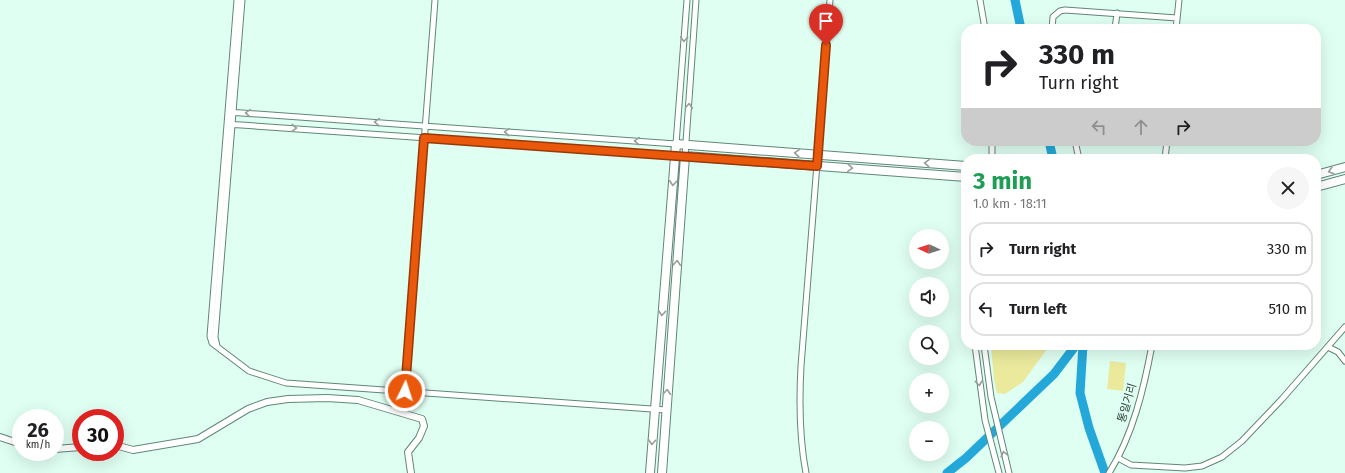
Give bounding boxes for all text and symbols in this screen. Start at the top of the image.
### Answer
pin [809,4,843,45]
icon: arrive [815,10,837,32]
one-way arrow [679,36,688,42]
text: 330 m [1039,38,1115,71]
icon: right [973,40,1025,92]
text: Turn right [1039,72,1119,94]
one-way arrow [684,103,693,109]
one-way arrow [245,109,251,118]
icon: left [1088,116,1110,138]
icon: ahead [1130,116,1152,138]
icon: right [1172,116,1194,138]
one-way arrow [374,118,380,127]
one-way arrow [291,124,297,133]
one-way arrow [504,127,510,136]
one-way arrow [634,137,640,146]
one-way arrow [794,149,801,158]
one-way arrow [924,159,930,168]
one-way arrow [846,164,853,173]
one-way arrow [1327,166,1334,175]
text: 3 min [973,167,1032,195]
button: close [1267,167,1309,209]
one-way arrow [668,180,677,186]
text: 1.0 km · 18:11 [973,196,1047,211]
north arrow [909,229,949,269]
map controls [909,229,949,461]
icon: right [975,238,997,260]
text: Turn right [1009,240,1076,258]
text: 330 m [1267,240,1307,258]
one-way arrow [673,260,682,266]
button: sound [909,277,949,317]
icon: left [975,298,997,320]
text: Turn left [1009,300,1067,318]
text: 510 m [1269,300,1307,318]
one-way arrow [658,310,667,316]
button: search [909,325,949,365]
position arrow [384,370,426,412]
button: + [909,373,949,413]
one-way arrow [974,380,983,386]
street label: 통일거리 [1115,382,1139,424]
one-way arrow [663,389,672,395]
speed limit sign: 30 [72,409,124,461]
text: 26 [27,418,49,442]
button: − [909,421,949,461]
text: km/h [26,439,50,451]
one-way arrow [648,439,657,445]
one-way arrow [1000,451,1009,458]

